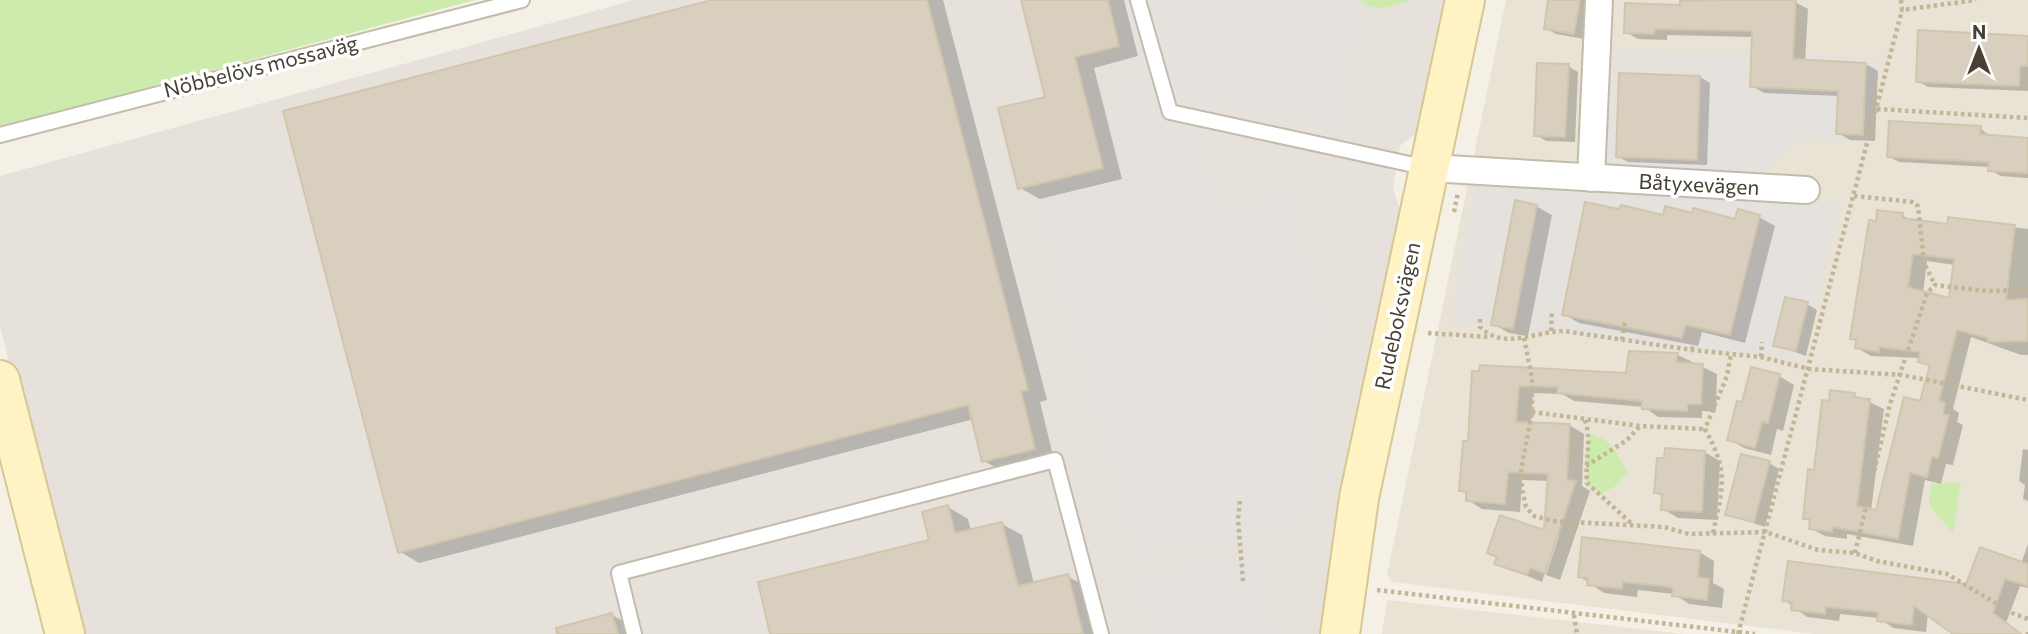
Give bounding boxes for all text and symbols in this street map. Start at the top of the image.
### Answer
north arrow [1944,14,2014,84]
text: N [1972,20,1986,43]
street label: Nöbbelövs mossaväg [161,29,360,102]
street label: Båtyxevägen [1638,168,1760,199]
street label: Rudeboksvägen [1369,240,1424,392]

